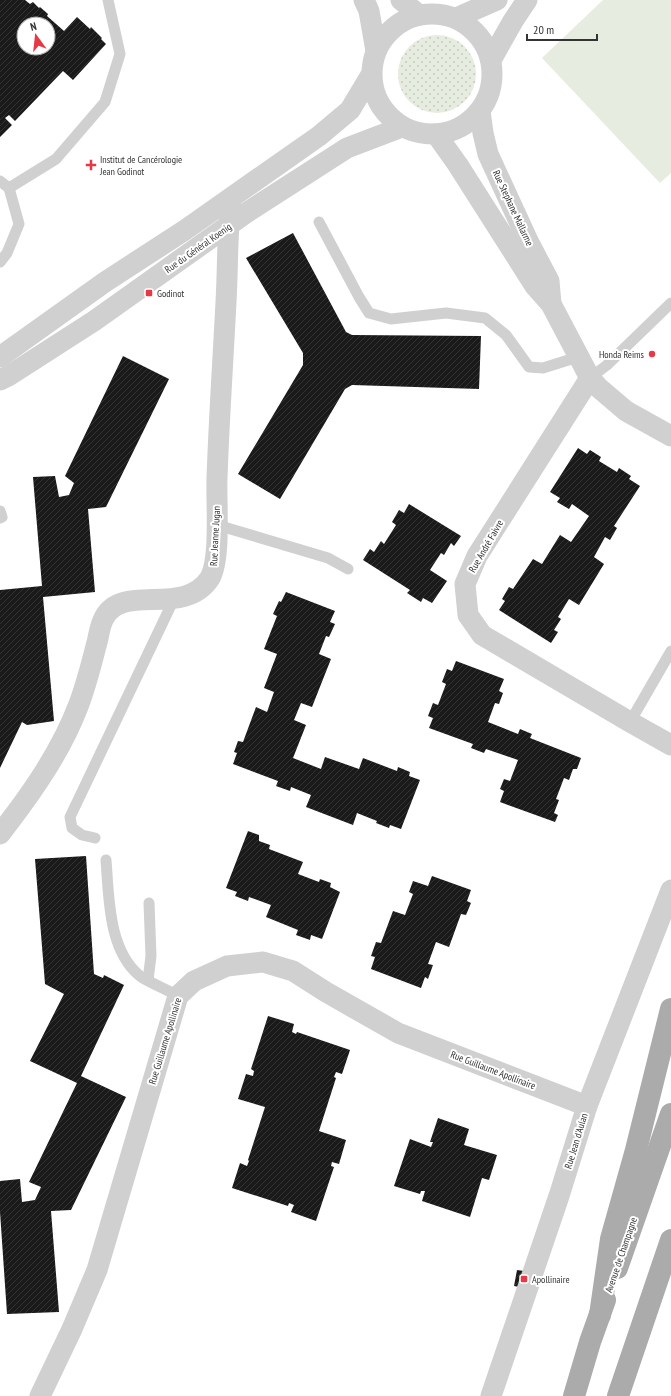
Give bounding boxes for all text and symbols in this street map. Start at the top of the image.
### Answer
north arrow [16,16,56,56]
scale bar [527,16,597,42]
text: N [29,19,38,34]
text: 20 m [533,22,554,37]
place label: Institut de Cancérologie Jean Godinot [99,153,182,178]
marker: Institut de Cancérologie Jean Godinot [85,159,97,171]
street label: Rue Stephane Mallarme [490,168,536,248]
street label: Rue du Général Koenig [162,220,234,276]
place label: Godinot [157,287,184,300]
marker: Godinot [144,288,154,298]
place label: Honda Reims [599,348,645,361]
marker: Honda Reims [647,349,657,359]
street label: Rue Jeanne Jugan [207,505,223,567]
street label: Rue André Faivre [466,517,506,575]
street label: Rue Guillaume Apollinaire [146,996,184,1086]
street label: Rue Guillaume Apollinaire [449,1048,537,1092]
street label: Rue Jean d'Aulan [561,1112,591,1170]
street label: Avenue de Champagne [602,1216,640,1294]
place label: Apollinaire [532,1273,570,1286]
marker: Apollinaire [519,1274,529,1284]

